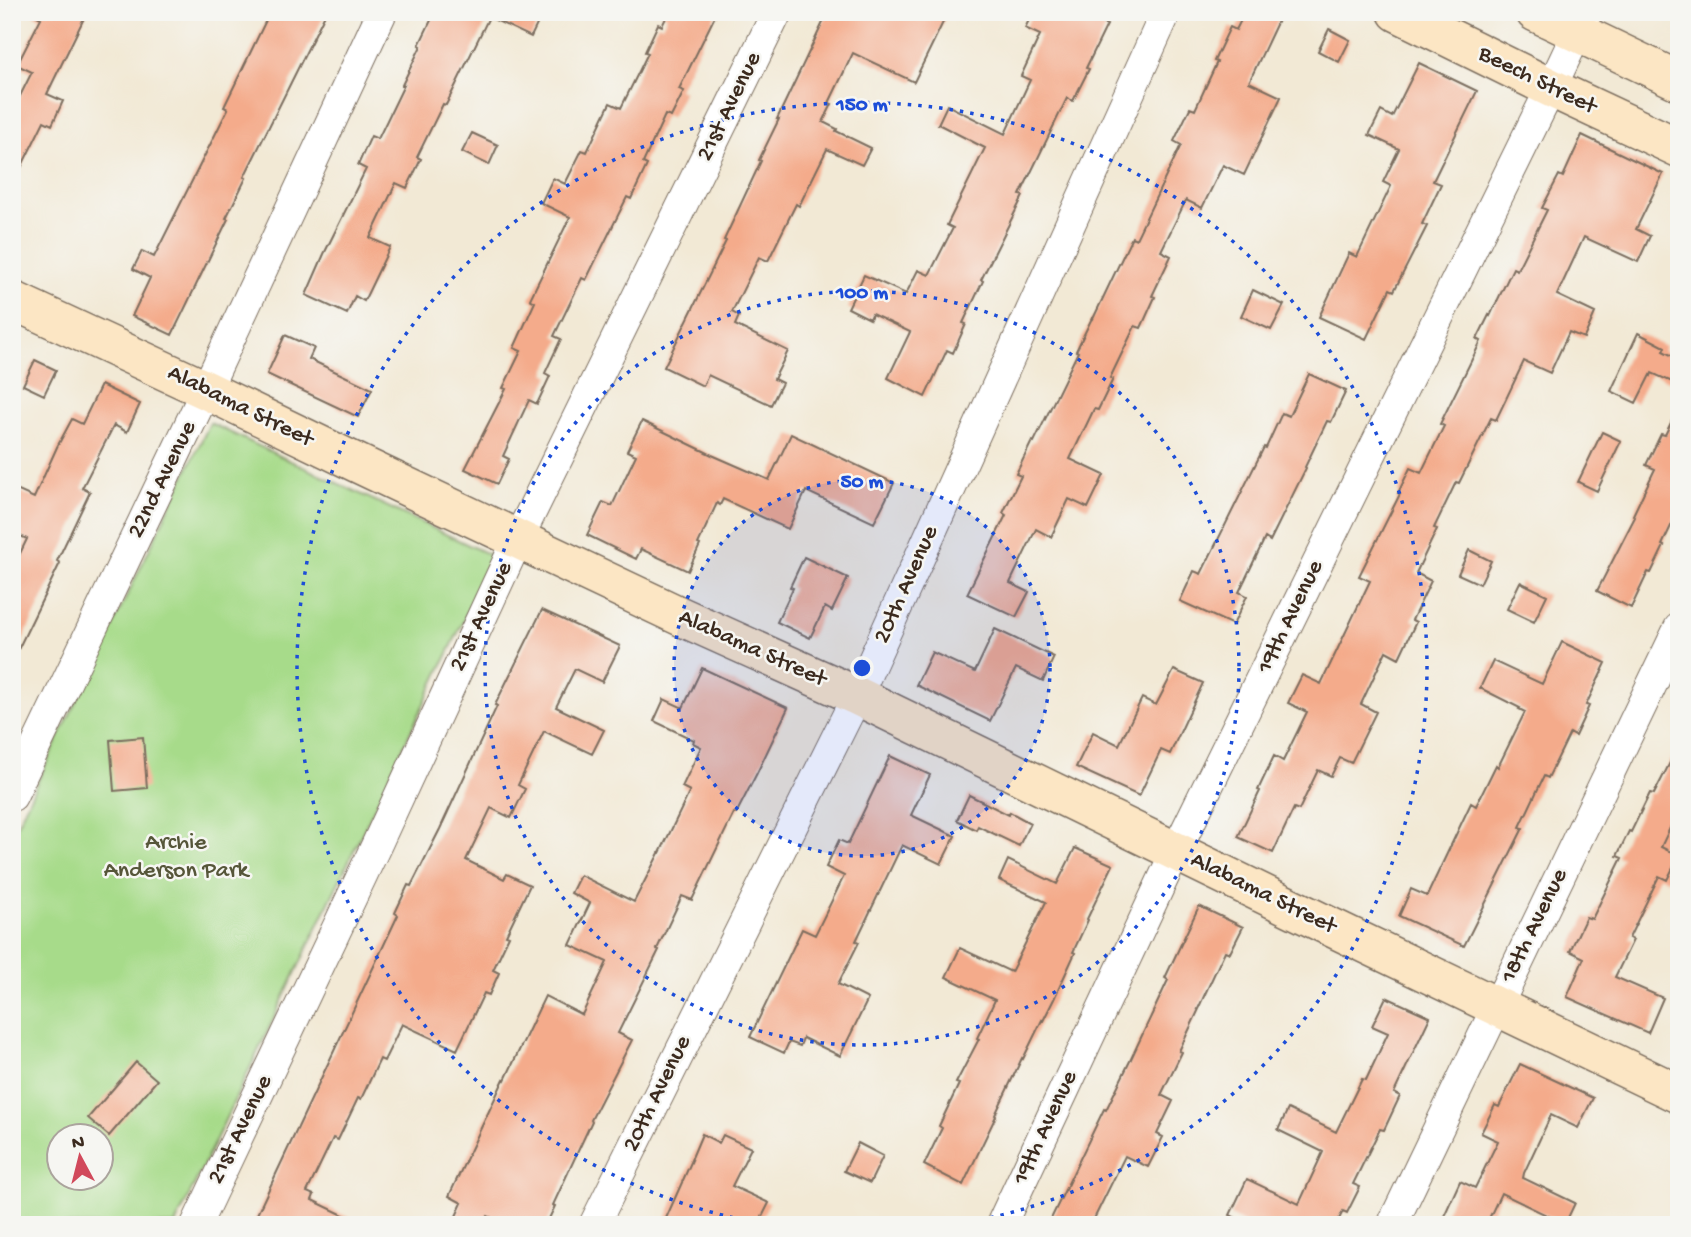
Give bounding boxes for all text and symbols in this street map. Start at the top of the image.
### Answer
street label: Beech Street [1472,40,1603,123]
street label: 21st Avenue [691,47,769,166]
text: 150 m [835,94,888,119]
text: 100 m [835,282,888,307]
street label: Alabama Street [162,359,320,456]
street label: 22nd Avenue [122,416,204,543]
text: 50 m [841,471,884,496]
street label: 20th Avenue [868,521,946,648]
street label: 19th Avenue [1251,555,1331,679]
street label: 21st Avenue [444,557,520,677]
street label: Alabama Street [674,603,832,695]
centre of rings [850,656,874,680]
park label: Archie Anderson Park [104,829,251,886]
street label: Alabama Street [1185,846,1343,943]
street label: 18th Avenue [1494,864,1575,989]
street label: 20th Avenue [617,1030,699,1157]
street label: 19th Avenue [1007,1066,1085,1190]
street label: 21st Avenue [202,1070,280,1189]
north arrow [46,1122,116,1192]
text: N [71,1131,86,1156]

